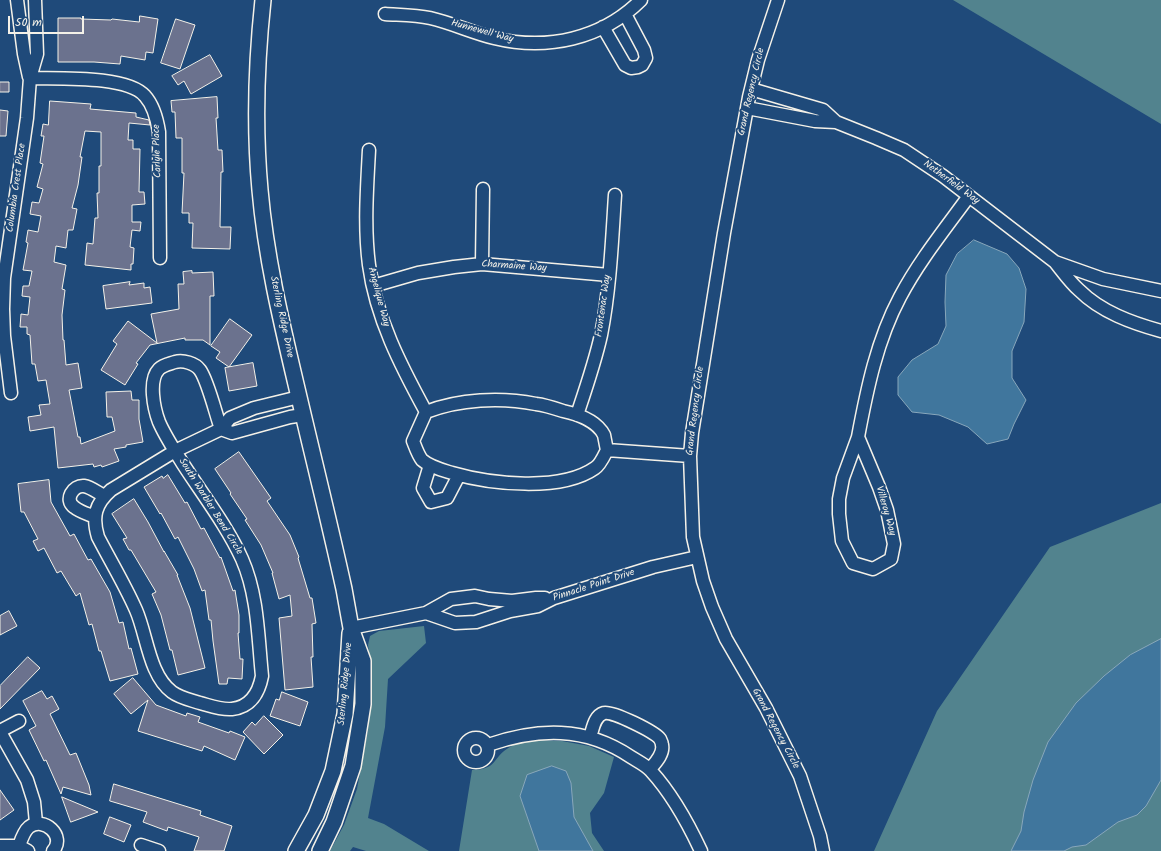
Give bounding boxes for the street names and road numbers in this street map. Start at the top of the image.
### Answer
street label: Hunnewell Way [450,18,514,46]
street label: Grand Regency Circle [736,47,768,137]
street label: Carlyle Place [151,124,165,178]
street label: Columbia Crest Place [5,143,29,233]
street label: Netherfield Way [920,159,982,207]
street label: Charmaine Way [481,259,547,275]
street label: Angelique Way [364,266,392,328]
street label: Frontenac Way [594,274,614,338]
street label: Sterling Ridge Drive [266,275,296,359]
street label: Grand Regency Circle [685,366,707,456]
street label: South Warbler Bend Circle [175,457,245,557]
street label: Villeroy Way [872,485,898,537]
street label: Pinnacle Point Drive [552,567,636,605]
street label: Sterling Ridge Drive [336,642,356,726]
street label: Grand Regency Circle [749,687,801,771]

